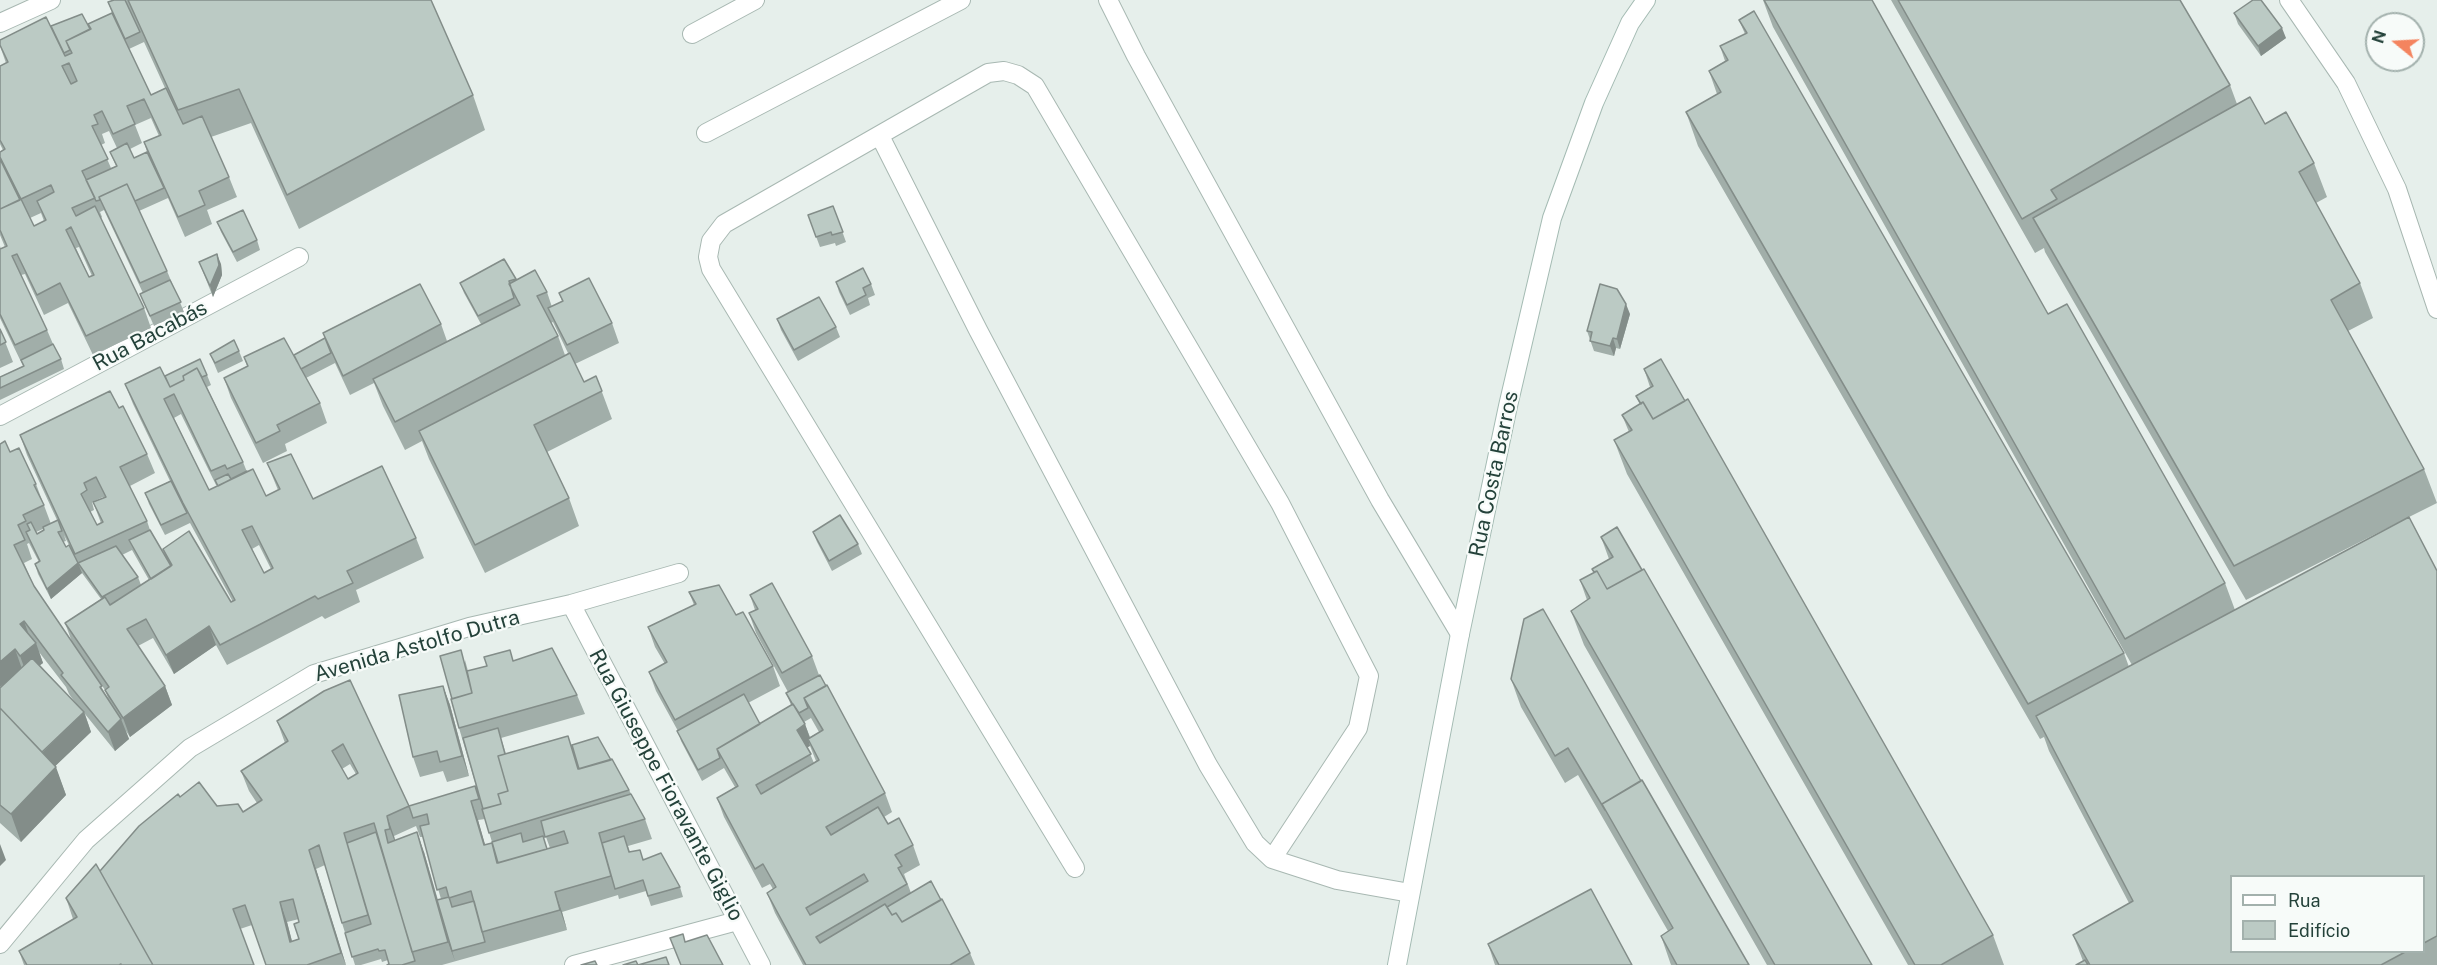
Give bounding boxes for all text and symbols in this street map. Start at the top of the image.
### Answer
north arrow [2365,12,2425,72]
text: N [2368,28,2390,46]
street label: Rua Bacabás [88,295,212,377]
street label: Rua Costa Barros [1464,389,1524,559]
street label: Avenida Astolfo Dutra [311,605,523,687]
street label: Rua Giuseppe Fioravante Giglio [583,645,749,925]
legend [2230,875,2425,953]
text: Rua [2288,890,2320,911]
text: Edifício [2288,920,2350,941]

